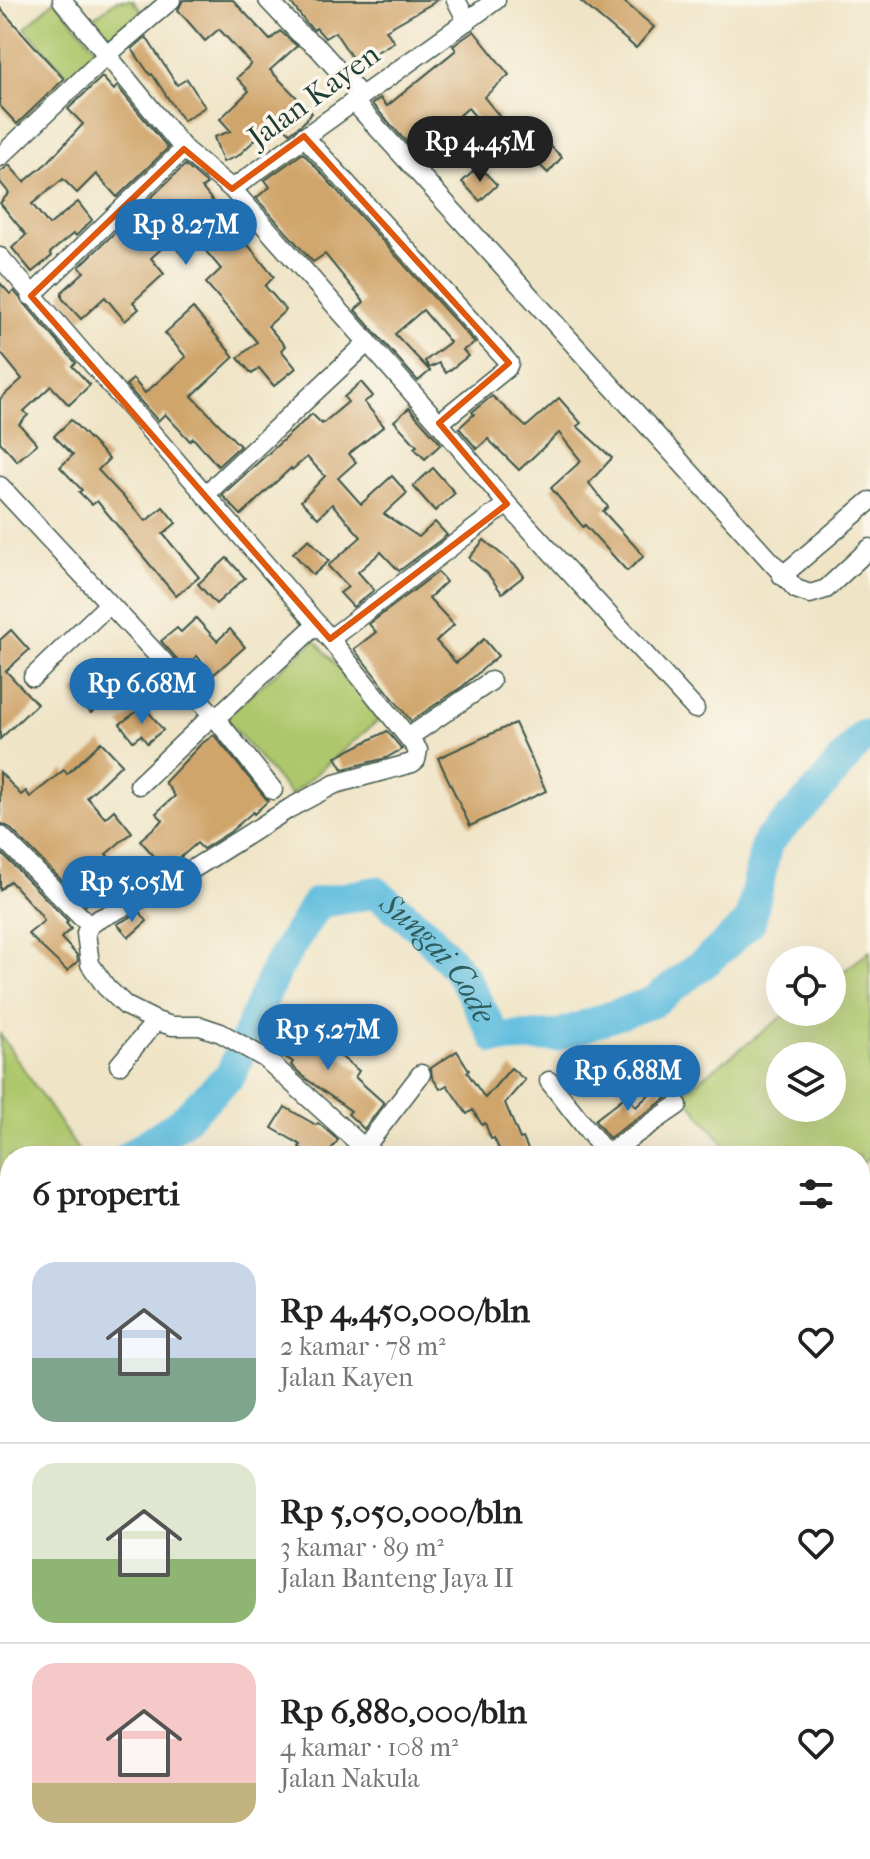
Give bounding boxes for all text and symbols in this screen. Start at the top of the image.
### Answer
street label: Jalan Kayen [240,36,387,156]
pin: Rp 4.45M [397,116,563,184]
text: Rp 4.45M [425,126,535,157]
pin: Rp 8.27M [103,199,269,267]
text: Rp 8.27M [133,209,239,240]
pin: Rp 6.68M [59,658,225,726]
text: Rp 6.68M [88,668,196,699]
pin: Rp 5.05M [49,856,215,924]
text: Rp 5.05M [80,866,184,897]
water label: Sungai Code [372,884,504,1030]
map controls [766,946,846,1122]
button: locate [766,946,846,1026]
pin: Rp 5.27M [245,1004,411,1072]
text: Rp 5.27M [276,1014,380,1045]
button: layers [766,1042,846,1122]
pin: Rp 6.88M [545,1045,711,1113]
text: Rp 6.88M [574,1055,682,1086]
icon: filters [794,1172,838,1216]
text: 6 properti [32,1174,180,1214]
text: Rp 4,450,000/bln [280,1291,530,1331]
icon: home [96,1294,192,1390]
icon: heart [794,1320,838,1364]
text: 2 kamar · 78 m² [280,1331,446,1362]
text: Jalan Kayen [280,1362,413,1393]
text: Rp 5,050,000/bln [280,1492,522,1532]
icon: home [96,1495,192,1591]
icon: heart [794,1521,838,1565]
text: 3 kamar · 89 m² [280,1532,444,1563]
text: Jalan Banteng Jaya II [280,1563,514,1594]
text: Rp 6,880,000/bln [280,1692,527,1732]
icon: home [96,1695,192,1791]
icon: heart [794,1721,838,1765]
text: 4 kamar · 108 m² [280,1732,458,1763]
text: Jalan Nakula [280,1763,420,1794]

